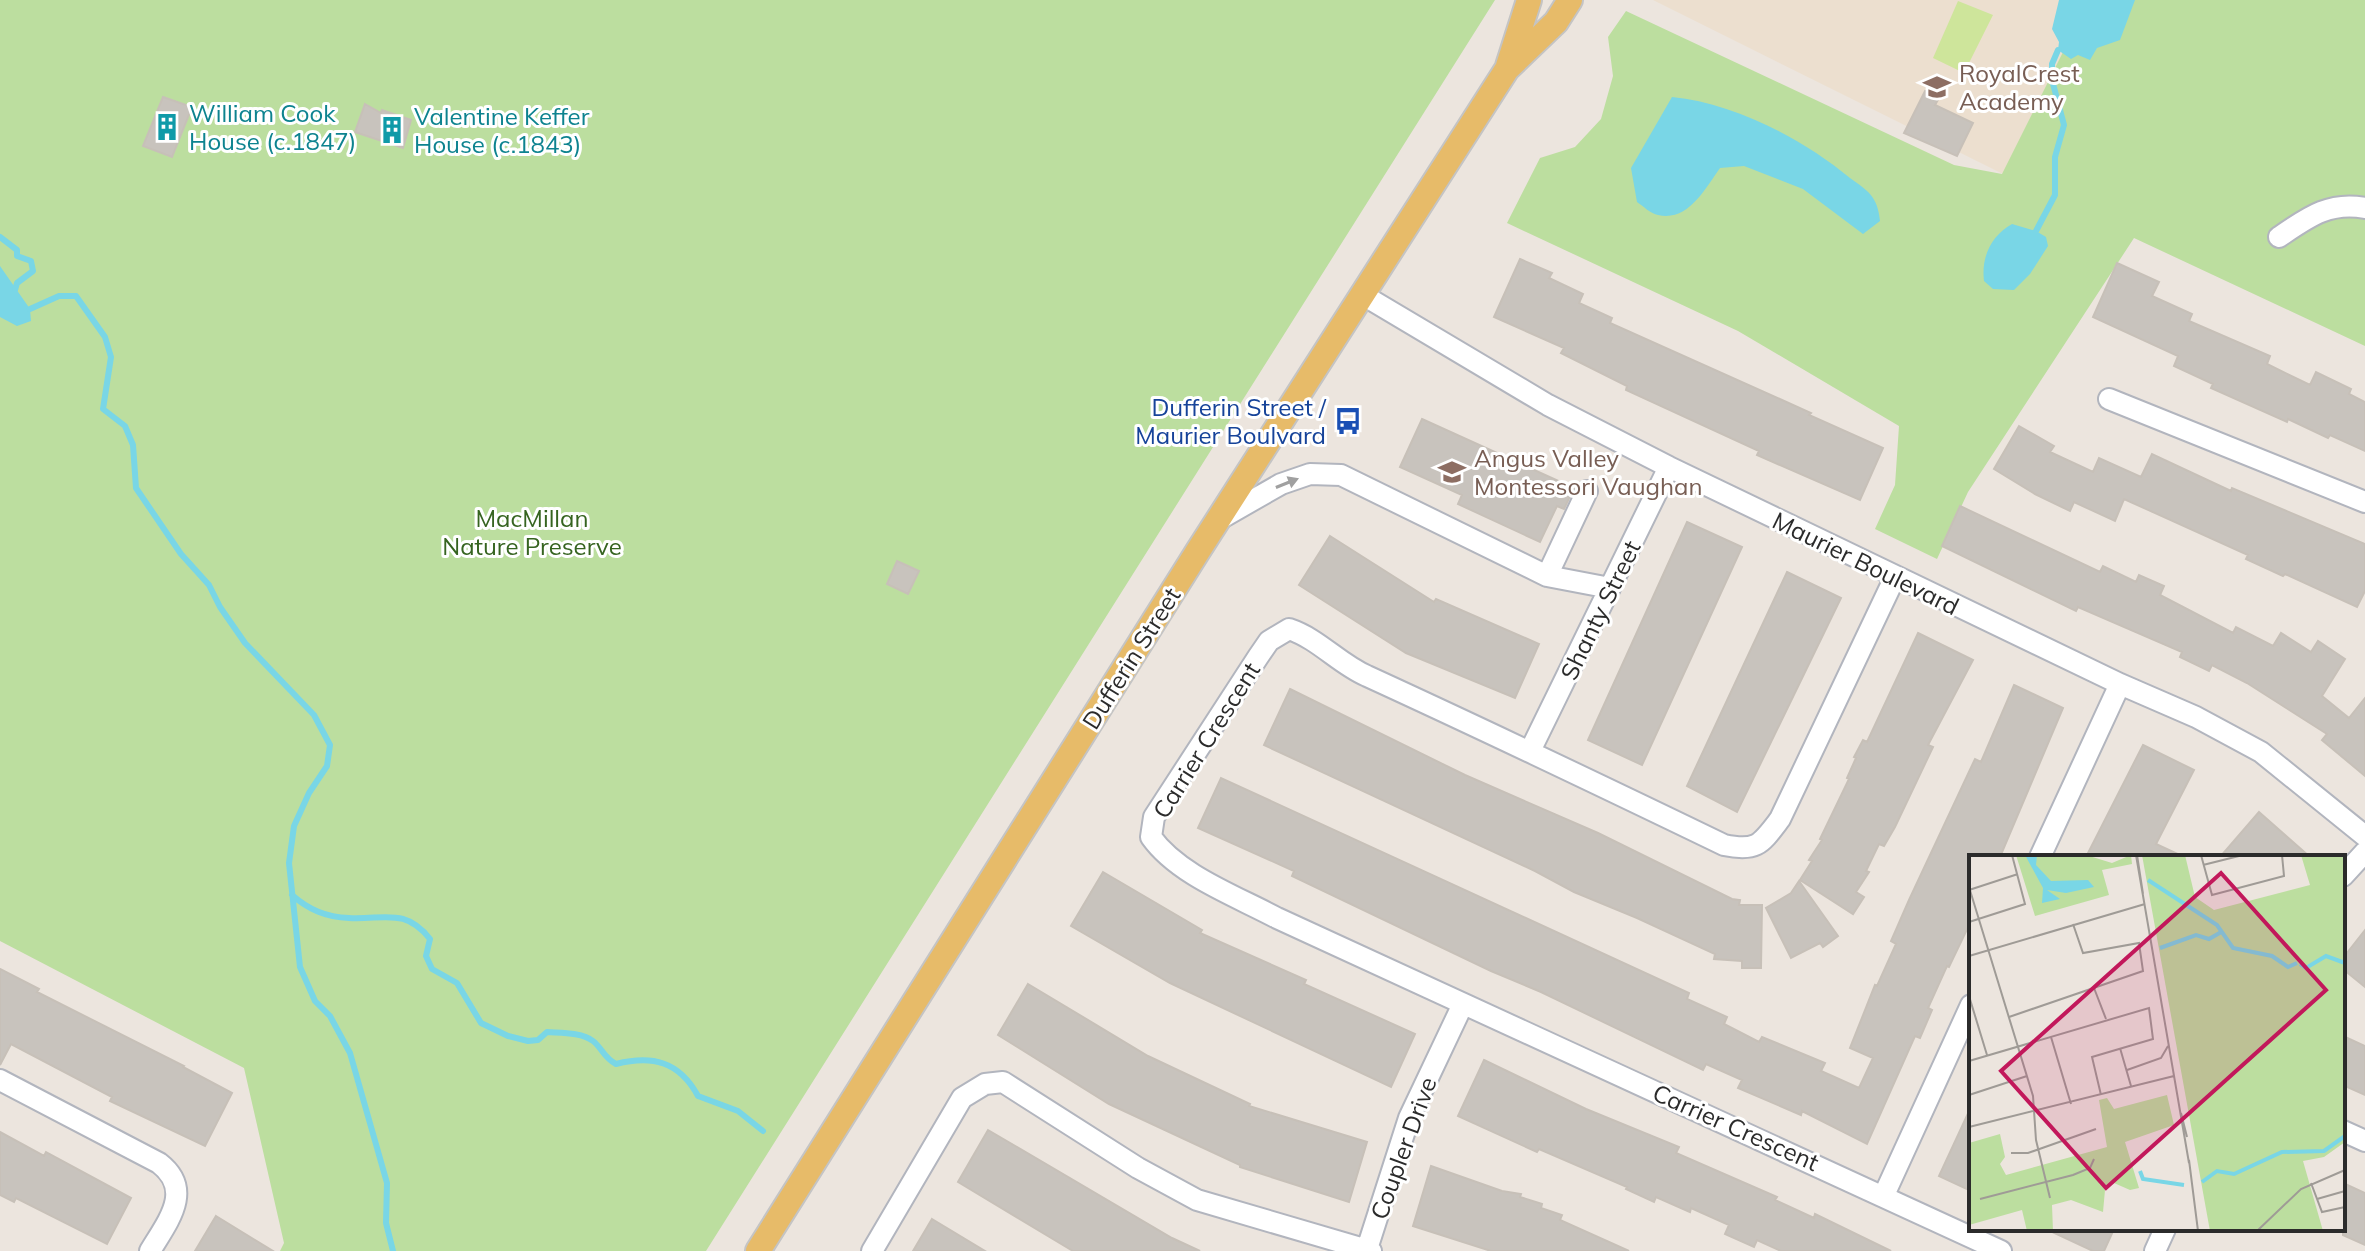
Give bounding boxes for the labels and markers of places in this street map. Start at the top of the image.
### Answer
place label: RoyalCrest Academy [1959,58,2080,116]
school or university icon: RoyalCrest Academy [1922,72,1952,102]
place label: William Cook House (c.1847) [189,98,356,156]
place label: Valentine Keffer House (c.1843) [414,101,590,159]
building icon: William Cook House (c.1847) [152,112,182,142]
building icon: Valentine Keffer House (c.1843) [377,115,407,145]
place label: Dufferin Street / Maurier Boulvard [1135,392,1327,450]
bus stop icon: Dufferin Street / Maurier Boulvard [1333,406,1363,436]
place label: Angus Valley Montessori Vaughan [1474,443,1703,501]
school or university icon: Angus Valley Montessori Vaughan [1437,457,1467,487]

